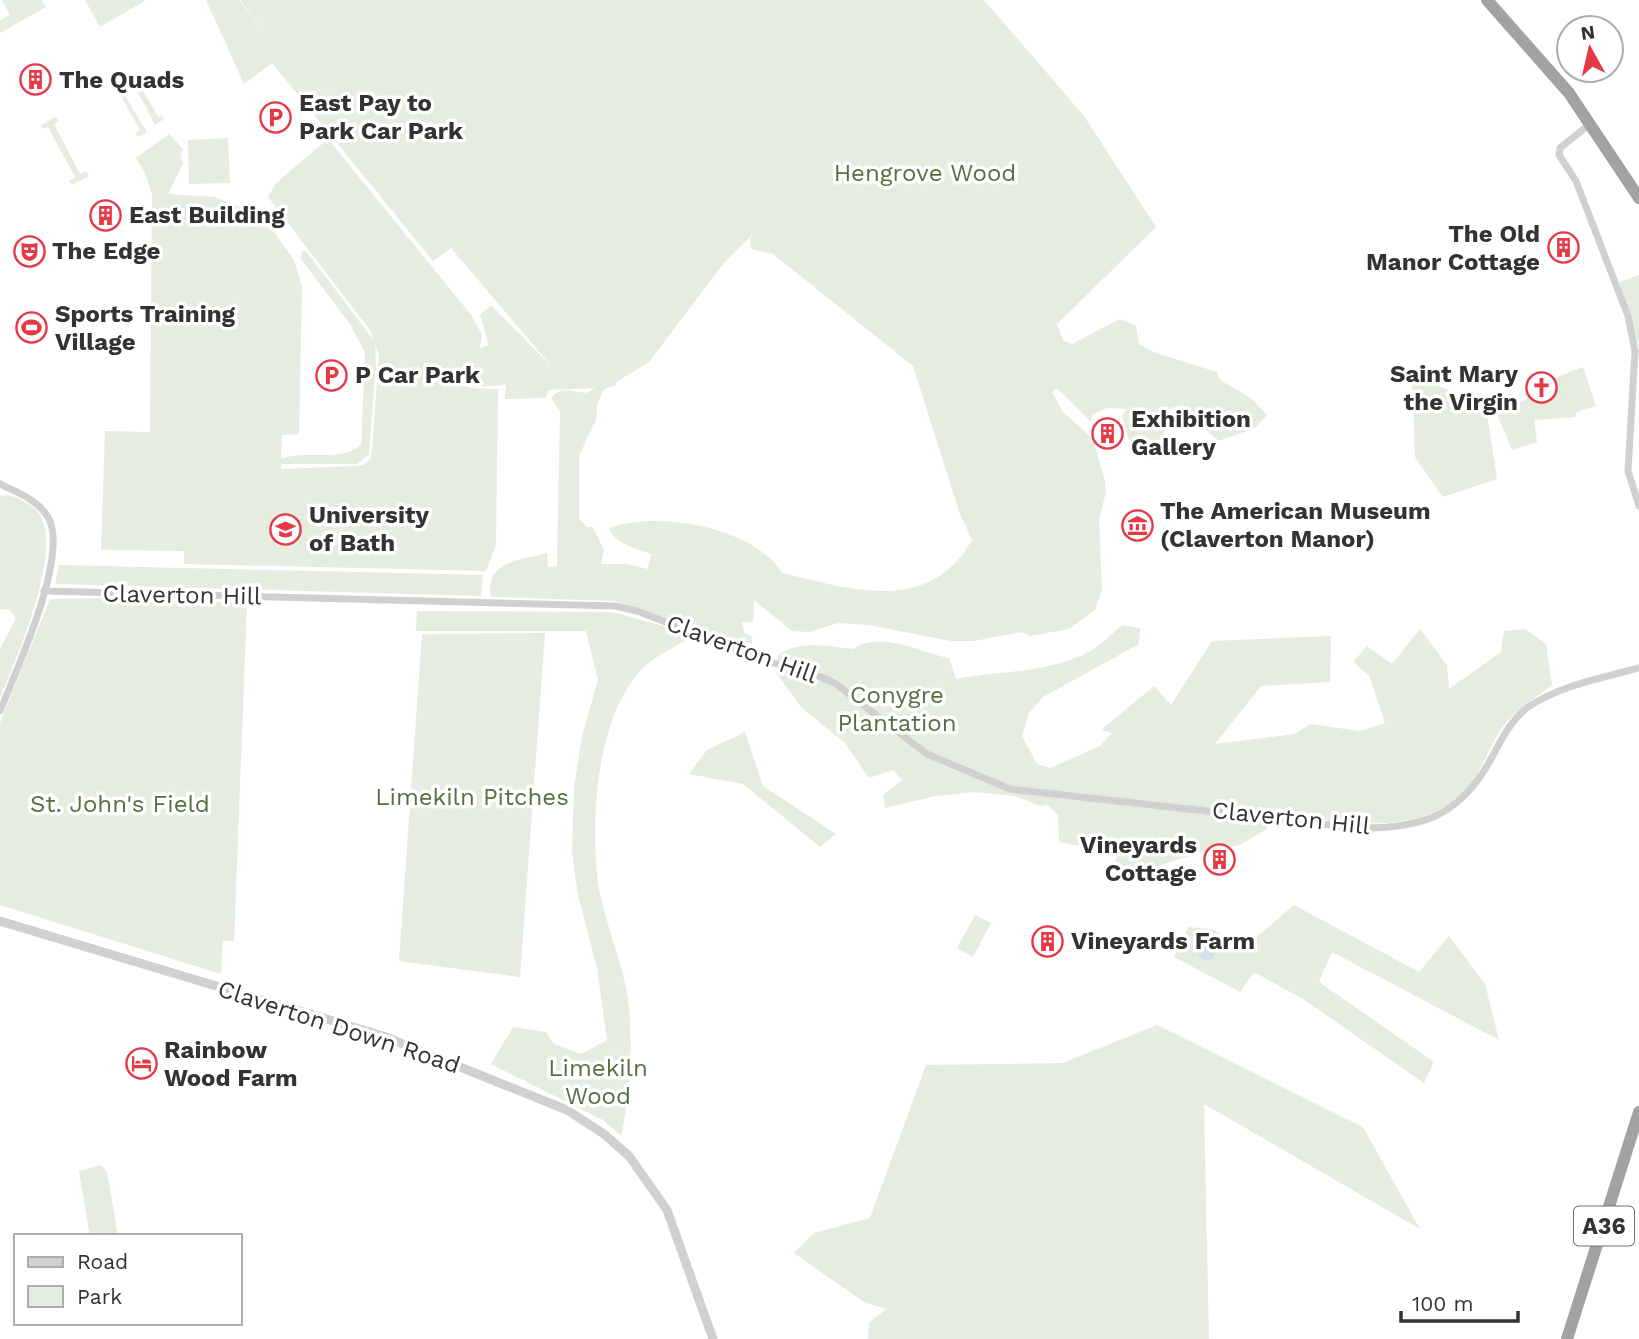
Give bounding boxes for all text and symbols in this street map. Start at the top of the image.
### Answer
north arrow [1555,14,1625,84]
text: N [1579,20,1596,45]
building icon: The Quads [19,63,53,97]
place label: The Quads [59,66,185,94]
place label: East Pay to Park Car Park [299,89,463,145]
parking icon: East Pay to Park Car Park [259,100,293,134]
park label: Hengrove Wood [834,159,1016,187]
building icon: East Building [89,198,123,232]
place label: East Building [129,201,285,229]
place label: The Old Manor Cottage [1366,220,1540,276]
building icon: The Old Manor Cottage [1546,231,1580,265]
theatre icon: The Edge [12,234,46,268]
place label: The Edge [52,237,161,265]
place label: Sports Training Village [55,300,236,356]
sports icon: Sports Training Village [15,311,49,345]
parking icon: P Car Park [315,358,349,392]
place label: Saint Mary the Virgin [1390,360,1518,416]
place label: P Car Park [355,361,480,389]
church icon: Saint Mary the Virgin [1524,371,1558,405]
place label: Exhibition Gallery [1131,405,1251,461]
building icon: Exhibition Gallery [1091,416,1125,450]
place label: The American Museum (Claverton Manor) [1160,497,1431,553]
place label: University of Bath [309,501,429,557]
museum icon: The American Museum (Claverton Manor) [1120,508,1154,542]
school or university icon: University of Bath [269,512,303,546]
street label: Claverton Hill [102,580,262,610]
street label: Claverton Hill [663,609,822,689]
park label: Conygre Plantation [837,681,957,737]
park label: Limekiln Pitches [375,783,569,811]
park label: St. John's Field [30,790,210,818]
street label: Claverton Hill [1211,796,1372,840]
place label: Vineyards Cottage [1080,831,1197,887]
building icon: Vineyards Cottage [1203,842,1237,876]
building icon: Vineyards Farm [1031,924,1065,958]
place label: Vineyards Farm [1071,927,1255,955]
street label: Claverton Down Road [214,975,464,1079]
place label: Rainbow Wood Farm [164,1036,298,1092]
hotel icon: Rainbow Wood Farm [124,1047,158,1081]
park label: Limekiln Wood [548,1054,648,1110]
road number: A36 [1574,1206,1634,1246]
legend [14,1234,242,1325]
text: Road [77,1249,128,1274]
scale bar [1401,1280,1518,1324]
text: Park [77,1284,122,1309]
text: 100 m [1412,1291,1474,1316]

